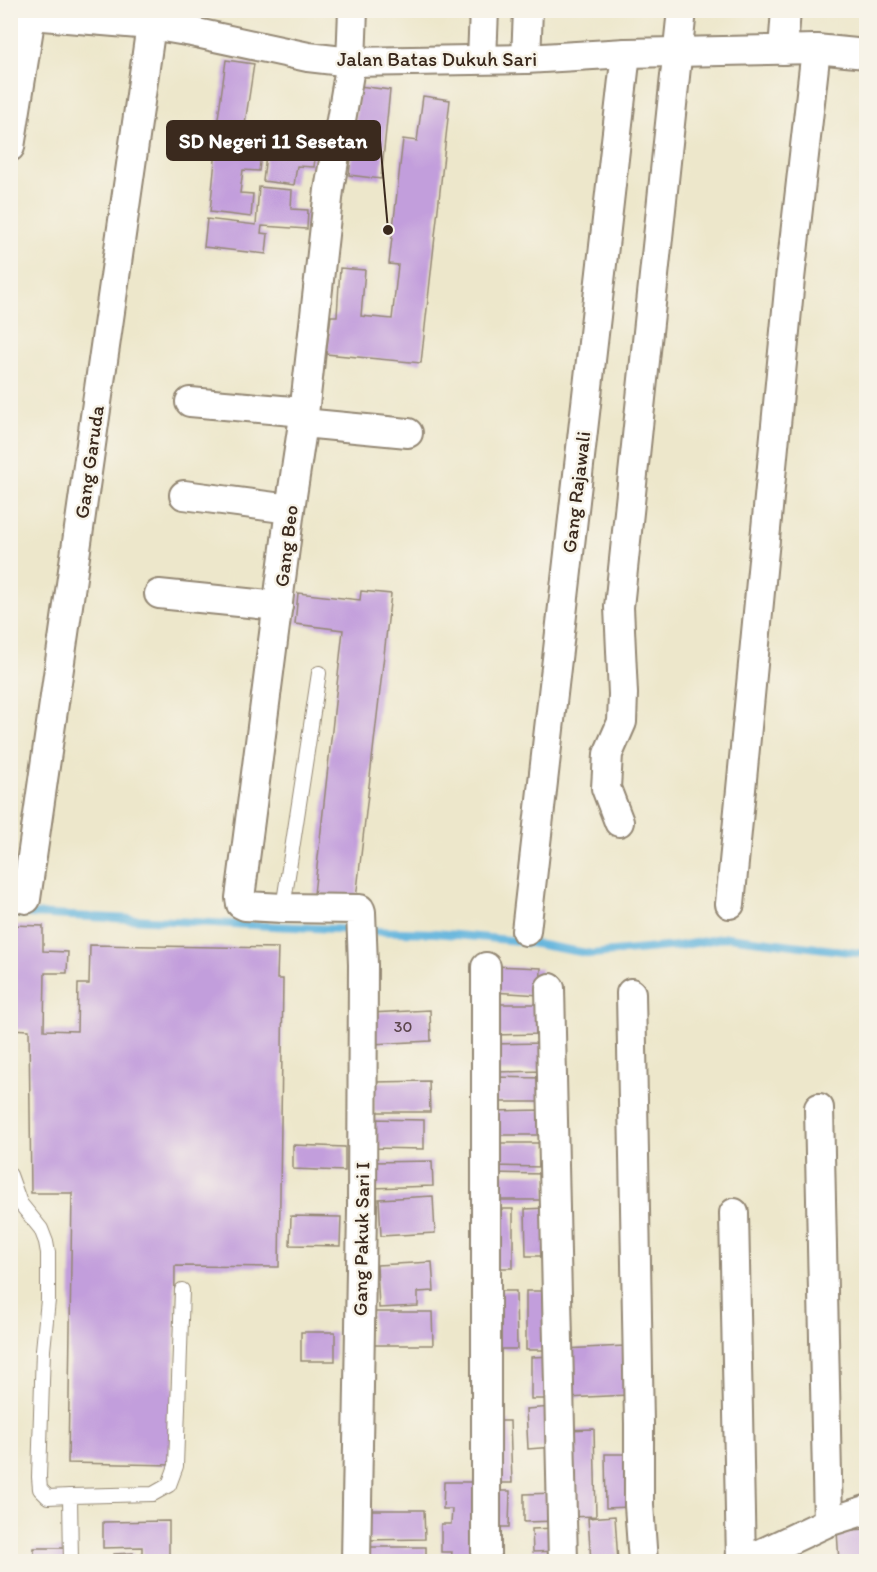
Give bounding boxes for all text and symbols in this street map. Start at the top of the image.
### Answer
street label: Jalan Batas Dukuh Sari [337,47,537,71]
callout: SD Negeri 11 Sesetan [167,121,380,160]
text: SD Negeri 11 Sesetan [179,128,367,154]
street label: Gang Garuda [69,403,109,520]
street label: Gang Rajawali [557,430,595,554]
street label: Gang Beo [269,504,303,588]
house number: 30 [394,1017,412,1036]
street label: Gang Pakuk Sari I [348,1162,374,1316]

